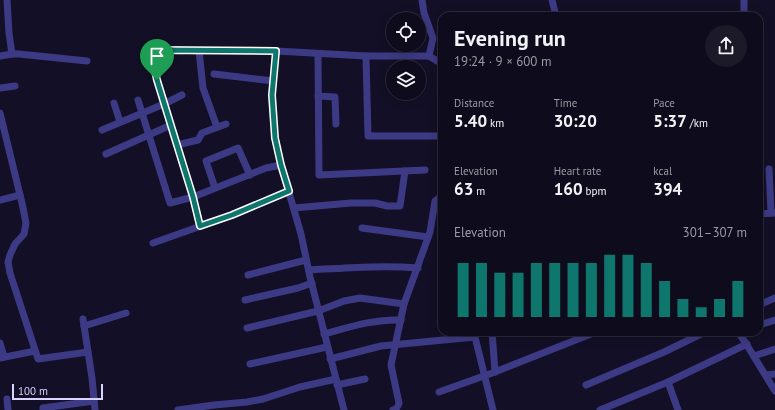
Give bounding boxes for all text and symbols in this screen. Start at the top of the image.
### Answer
map controls [386,12,426,100]
button: locate [386,12,426,52]
text: Evening run [454,24,566,52]
button: share [705,25,747,67]
pin [140,39,174,80]
icon: arrive [146,45,168,67]
text: 19:24 · 9 × 600 m [454,53,551,70]
button: layers [386,60,426,100]
text: Distance [454,96,494,110]
text: Time [554,96,577,110]
text: Pace [653,96,675,110]
text: 5.40 [454,110,487,132]
text: 30:20 [554,110,597,132]
text: 5:37 [653,110,687,132]
text: km [487,116,504,130]
text: /km [687,116,708,130]
text: Elevation [454,164,498,178]
text: Heart rate [554,164,601,178]
text: kcal [653,164,672,178]
text: 63 [454,178,473,200]
text: 160 [554,178,583,200]
text: 394 [653,178,682,200]
text: m [473,184,485,198]
text: bpm [583,184,606,198]
text: Elevation [454,224,506,241]
text: 301–307 m [683,224,747,241]
scale bar [12,382,103,401]
text: 100 m [18,384,48,398]

